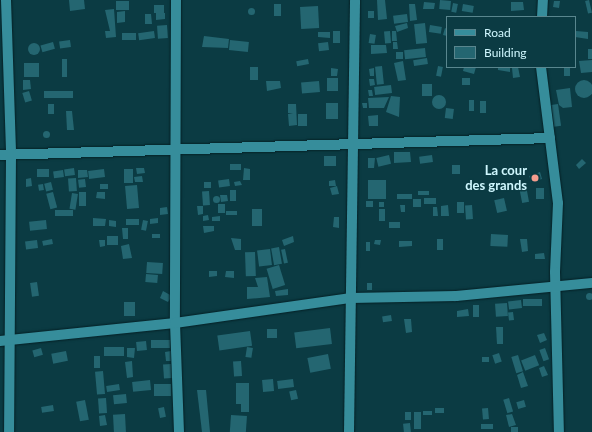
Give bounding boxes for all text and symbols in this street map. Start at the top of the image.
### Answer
legend [446,16,576,68]
text: Road [484,25,511,40]
text: Building [484,45,527,60]
place label: La cour des grands [465,163,527,194]
marker: La cour des grands [530,173,540,183]

